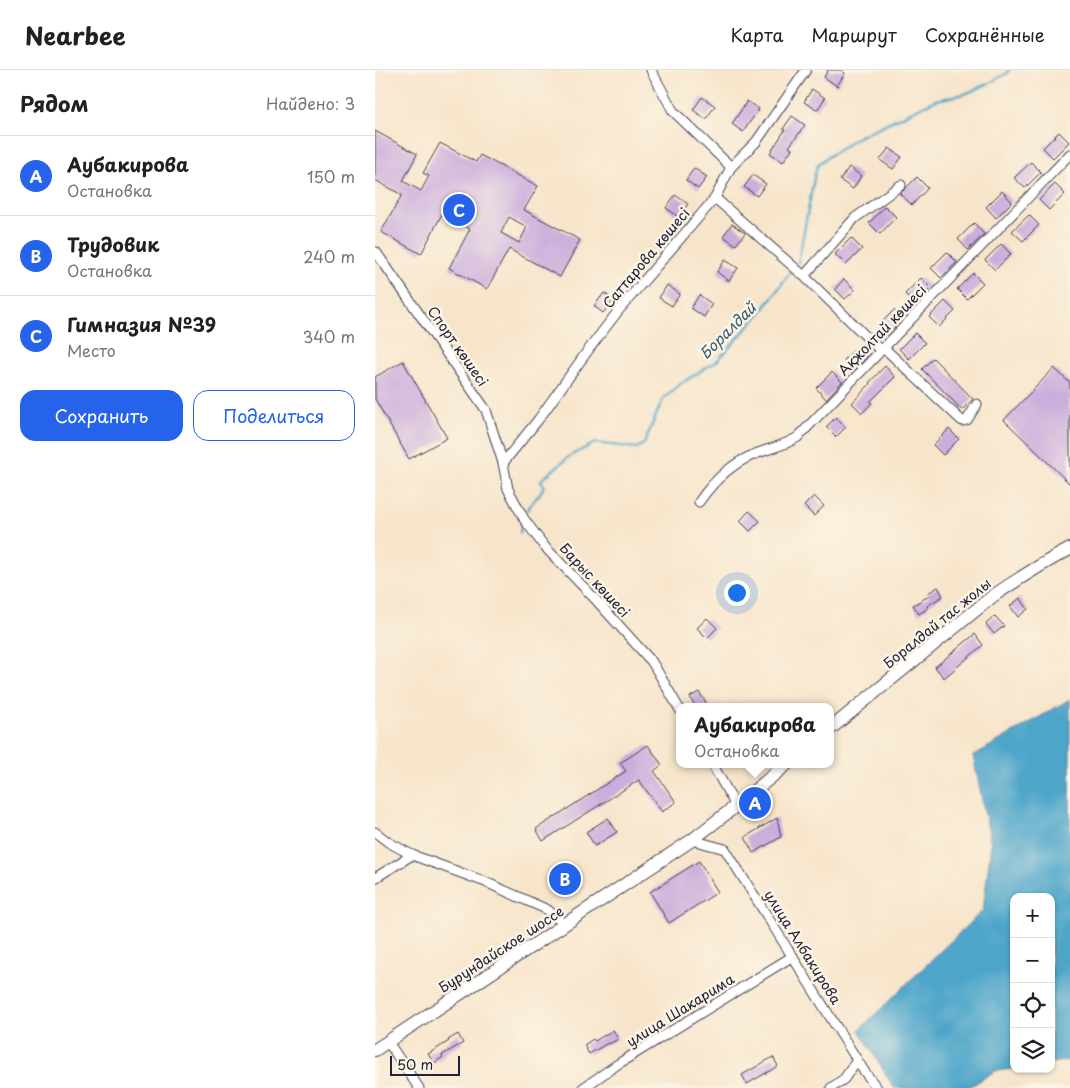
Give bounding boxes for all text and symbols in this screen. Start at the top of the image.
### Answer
text: Nearbee [25,17,126,53]
text: Карта [731,21,783,48]
text: Маршрут [811,21,897,48]
text: Сохранённые [925,21,1045,48]
text: Рядом [20,87,88,119]
text: Найдено: 3 [266,91,355,115]
text: Аубакирова [67,150,189,178]
text: A [30,164,42,188]
text: 150 m [307,164,355,188]
text: Остановка [67,178,152,202]
pin: C [443,191,475,229]
street label: Саттарова көшесі [598,203,694,313]
text: Трудовик [67,230,159,258]
text: B [31,244,41,268]
text: 240 m [303,244,355,268]
text: Остановка [67,258,152,282]
street label: Ақжолтай көшесі [833,280,931,380]
water label: Боралдай [694,295,762,363]
street label: Спорт көшесі [423,302,493,390]
text: Гимназия №39 [67,310,216,338]
text: C [30,324,42,348]
text: 340 m [303,324,355,348]
text: Место [67,338,116,362]
button: Сохранить [20,390,183,441]
button: Поделиться [193,390,355,441]
street label: Барыс көшесі [555,538,635,622]
street label: Боралдай тас жолы [879,573,995,673]
your location [724,580,750,606]
popup [676,703,834,768]
text: Аубакирова [694,710,816,738]
text: Остановка [694,738,779,762]
pin: A [739,784,771,822]
pin: B [549,860,581,898]
street label: улица Албакирова [759,886,847,1008]
map controls [1010,893,1055,1073]
button: + [1010,893,1055,938]
street label: Бурундайское шоссе [434,901,568,997]
button: − [1010,938,1055,983]
street label: улица Шакарима [622,968,738,1052]
button: locate [1010,983,1055,1028]
button: layers [1010,1028,1055,1073]
scale bar [390,1053,460,1076]
text: 50 m [397,1054,433,1075]

